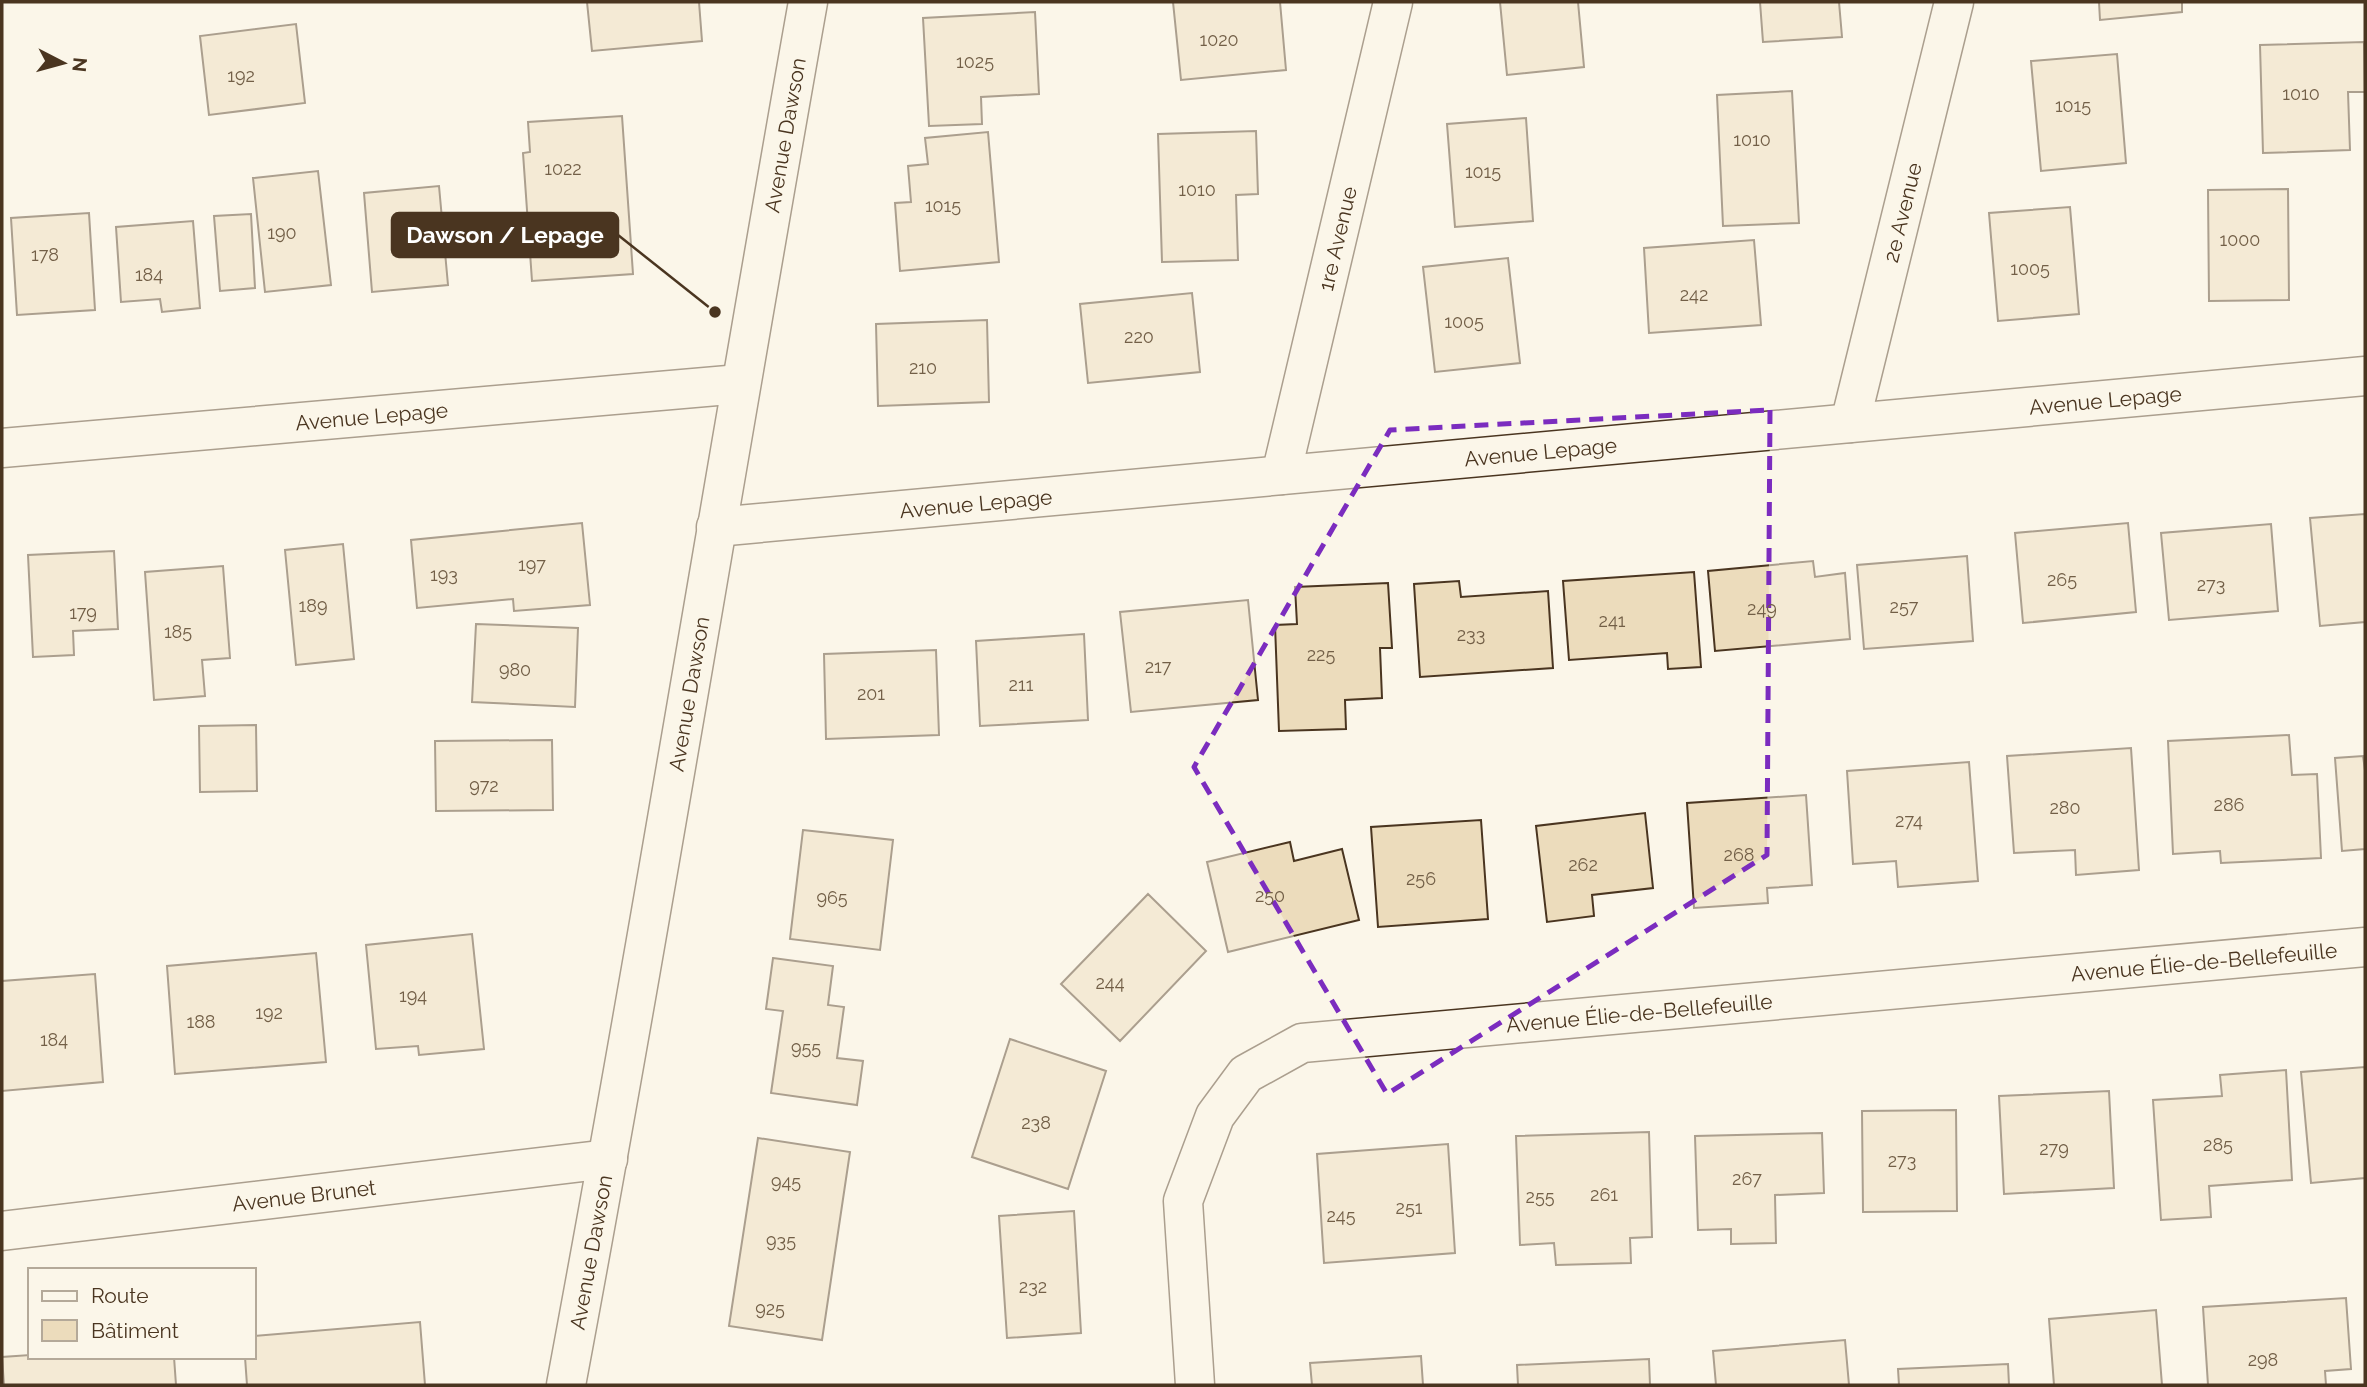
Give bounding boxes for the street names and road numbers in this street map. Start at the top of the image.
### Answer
street label: Avenue Dawson [759,56,810,214]
street label: 2e Avenue [1878,160,1926,265]
street label: 1re Avenue [1313,184,1361,293]
street label: Avenue Lepage [2028,380,2183,419]
street label: Avenue Lepage [294,397,449,435]
street label: Avenue Lepage [1463,432,1618,471]
street label: Avenue Lepage [899,484,1053,523]
street label: Avenue Dawson [663,614,714,773]
street label: Avenue Élie-de-Bellefeuille [2070,937,2338,986]
street label: Avenue Élie-de-Bellefeuille [1505,988,1773,1037]
street label: Avenue Dawson [564,1173,617,1332]
street label: Avenue Brunet [231,1174,377,1216]

